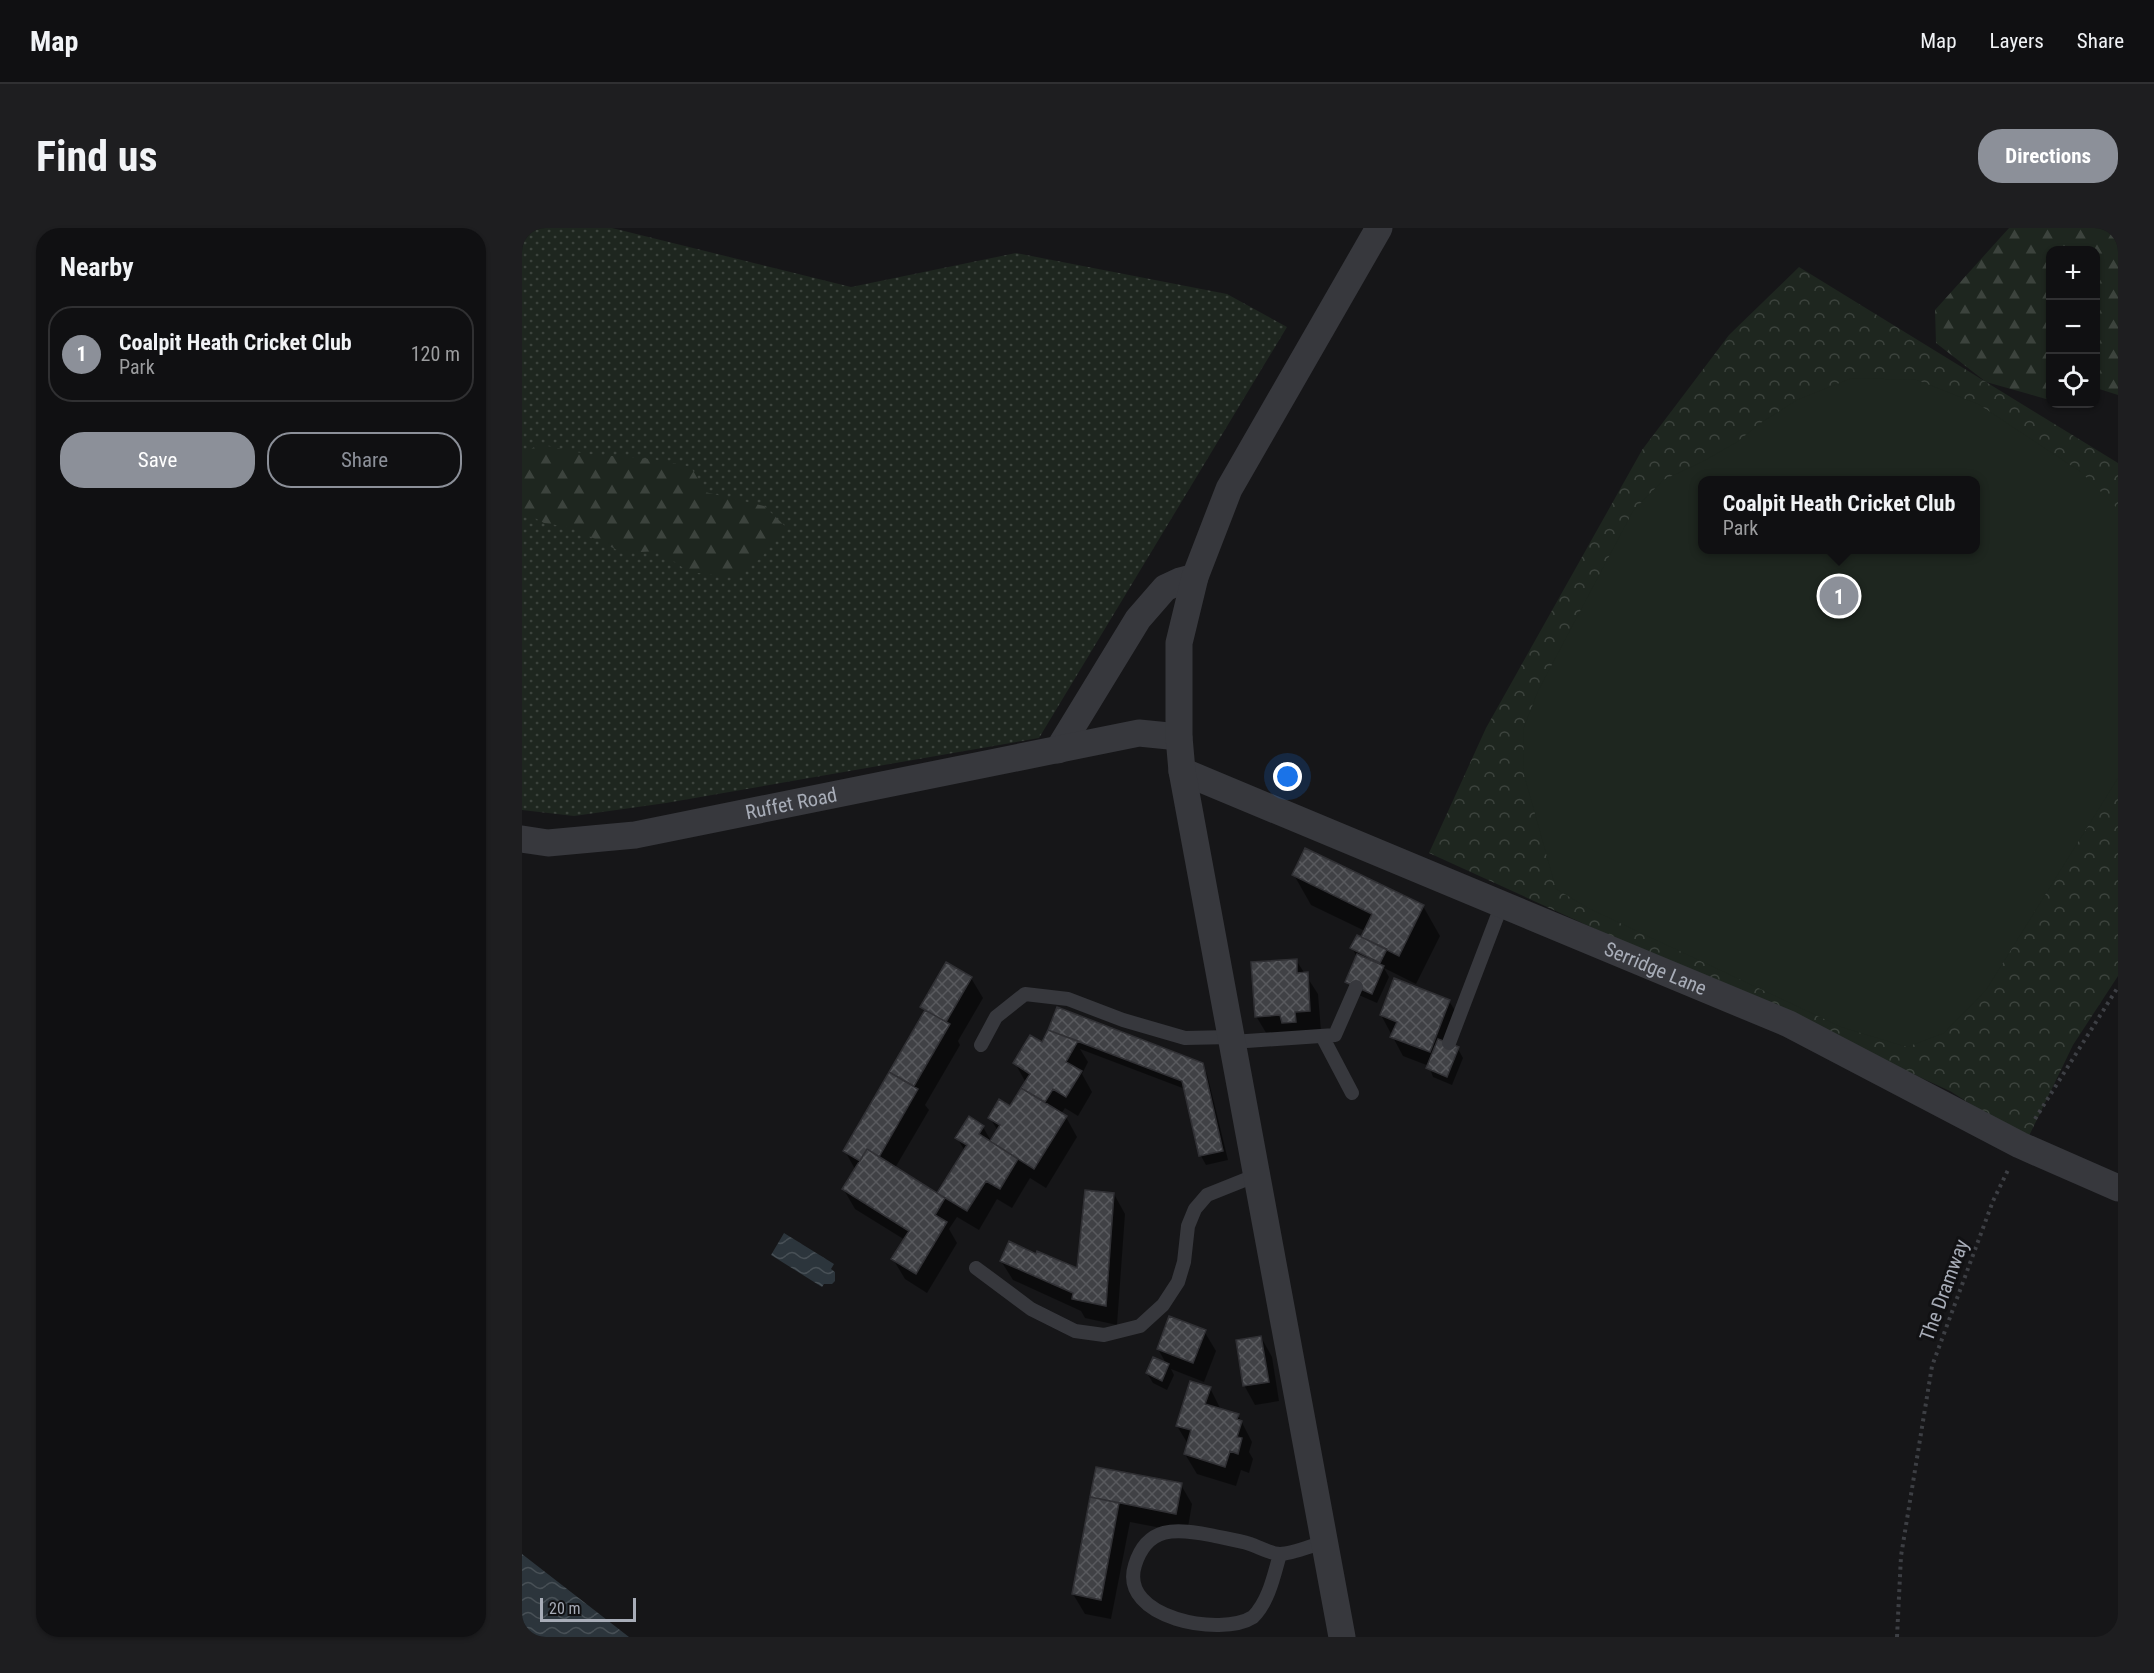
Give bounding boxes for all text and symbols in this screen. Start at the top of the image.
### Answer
text: Map [30,25,78,58]
text: Map [1920,29,1957,53]
text: Layers [1990,29,2044,53]
text: Share [2077,29,2124,53]
button: Directions [1978,129,2118,183]
text: Find us [36,132,157,181]
map controls [2046,246,2100,408]
button: + [2046,246,2100,300]
text: Nearby [60,252,134,282]
button: − [2046,300,2100,354]
text: Coalpit Heath Cricket Club [119,330,352,355]
text: 1 [76,342,87,366]
text: 120 m [411,342,460,366]
button: locate [2046,354,2100,408]
text: Park [119,355,155,379]
button: Save [60,432,255,488]
button: Share [267,432,462,488]
popup [1698,476,1980,554]
text: Coalpit Heath Cricket Club [1723,491,1955,516]
text: Park [1723,516,1758,540]
pin: 1 [1820,574,1858,619]
your location [1273,762,1302,791]
street label: Ruffet Road [743,782,839,824]
street label: Serridge Lane [1601,936,1710,1000]
street label: The Dramway [1915,1236,1973,1344]
scale bar [540,1595,636,1622]
text: 20 m [549,1599,581,1618]

